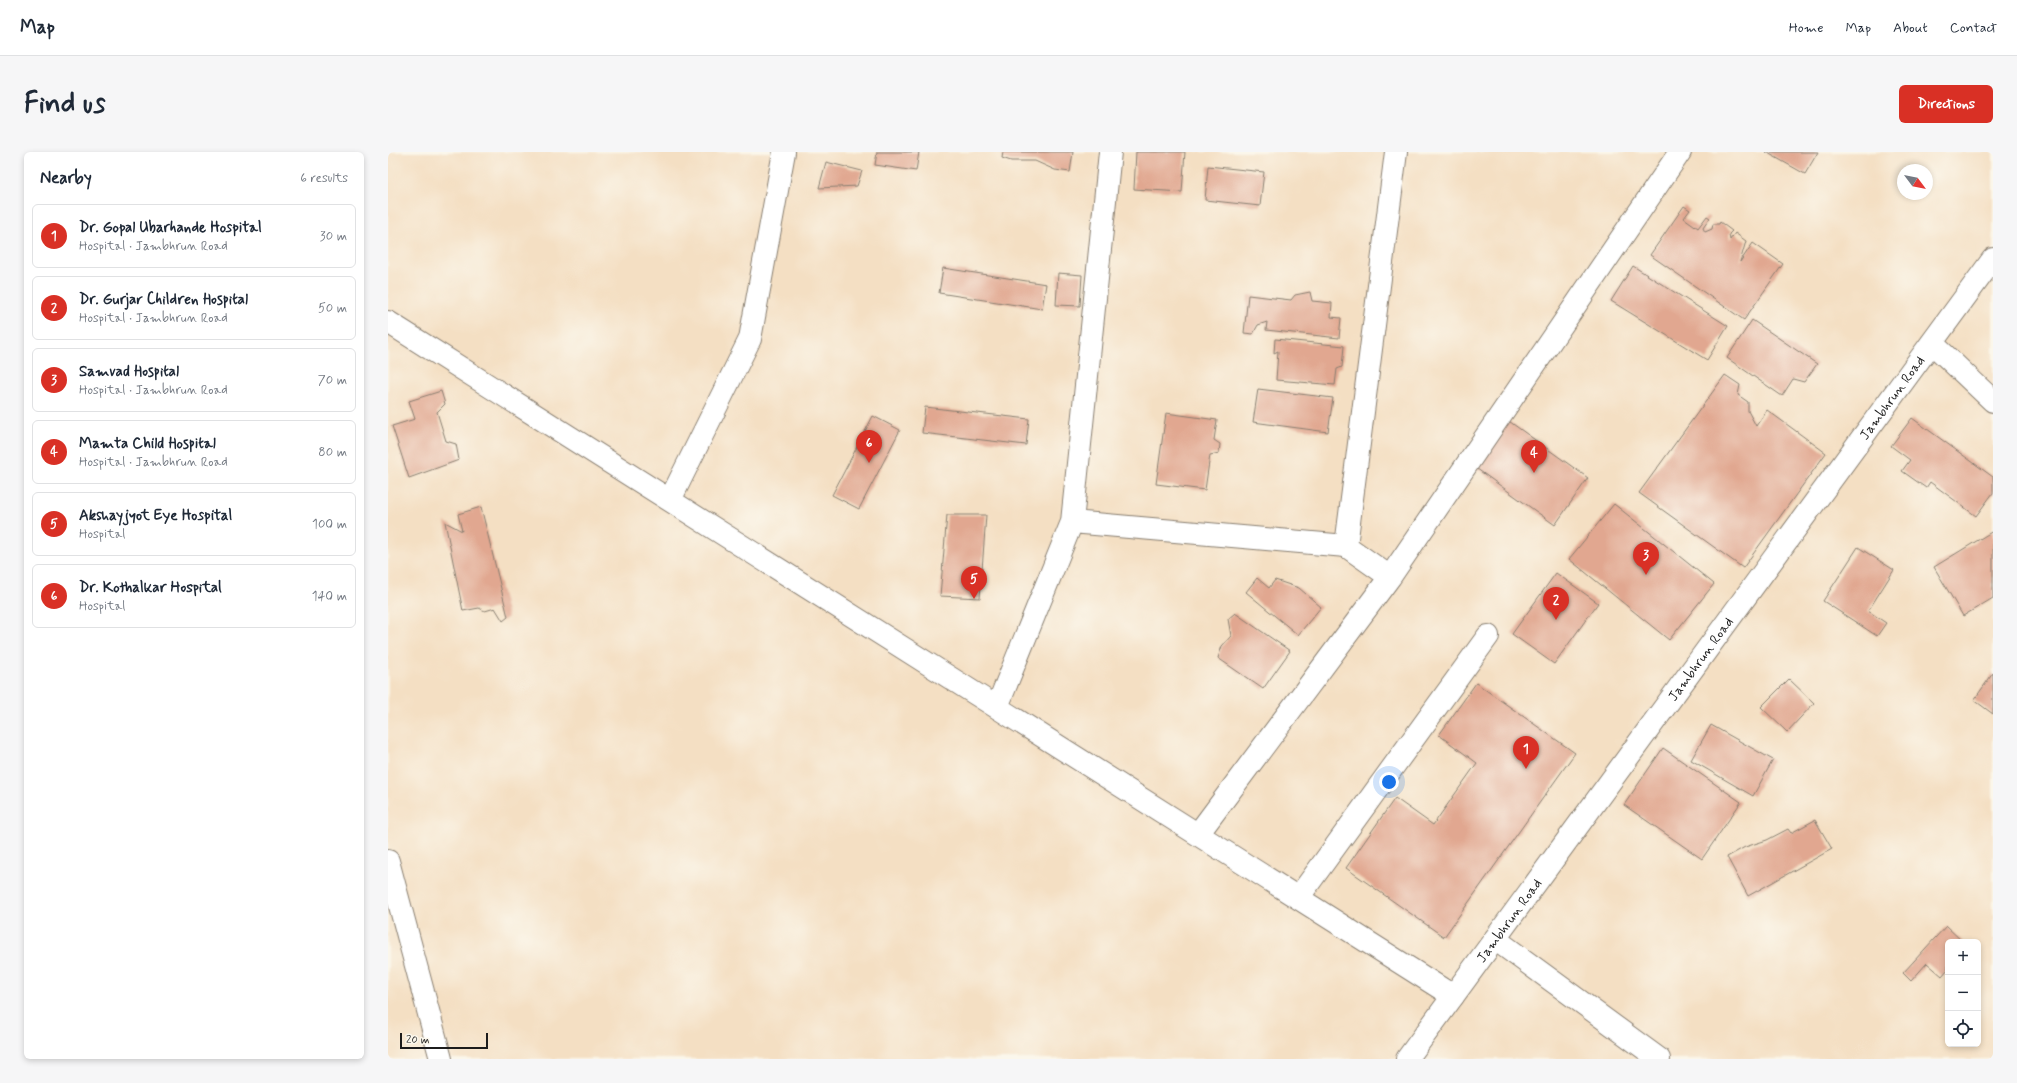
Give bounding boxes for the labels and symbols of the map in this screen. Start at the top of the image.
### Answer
north arrow [1897,164,1933,200]
street label: Jambhrun Road [1856,353,1929,444]
pin: 6 [856,430,882,463]
pin: 4 [1521,440,1547,473]
pin: 3 [1633,542,1659,575]
pin: 5 [961,566,987,599]
pin: 2 [1543,587,1569,620]
street label: Jambhrun Road [1664,614,1738,705]
pin: 1 [1513,736,1539,769]
your location [1379,772,1399,792]
street label: Jambhrun Road [1473,875,1546,966]
scale bar [400,1031,488,1050]

